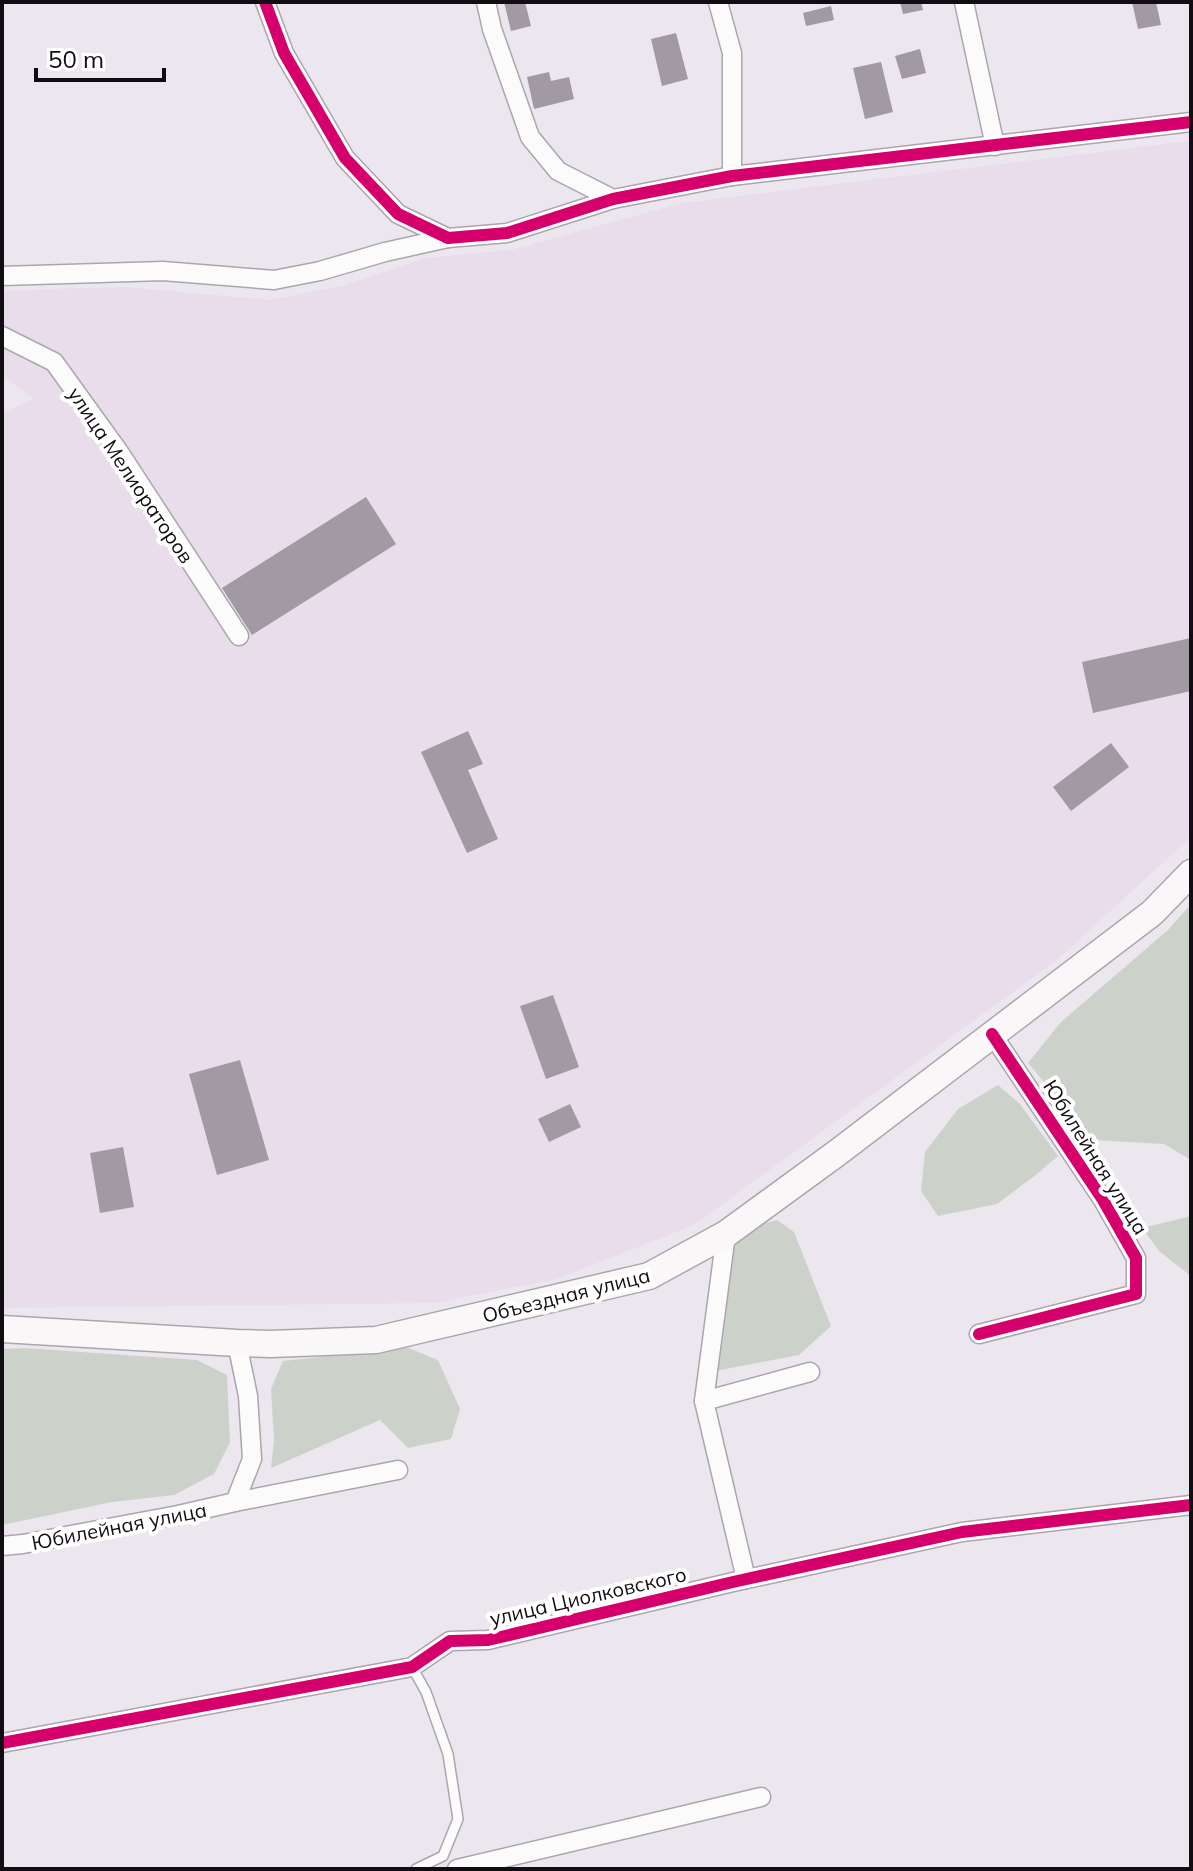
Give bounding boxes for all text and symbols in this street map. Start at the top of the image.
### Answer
scale bar [36,32,164,82]
text: 50 m [48,44,104,74]
street label: улица Мелиораторов [63,382,199,568]
street label: Юбилейная улица [1038,1075,1154,1239]
street label: Объездная улица [480,1262,652,1328]
street label: Юбилейная улица [29,1497,209,1555]
street label: улица Циолковского [487,1561,689,1631]

